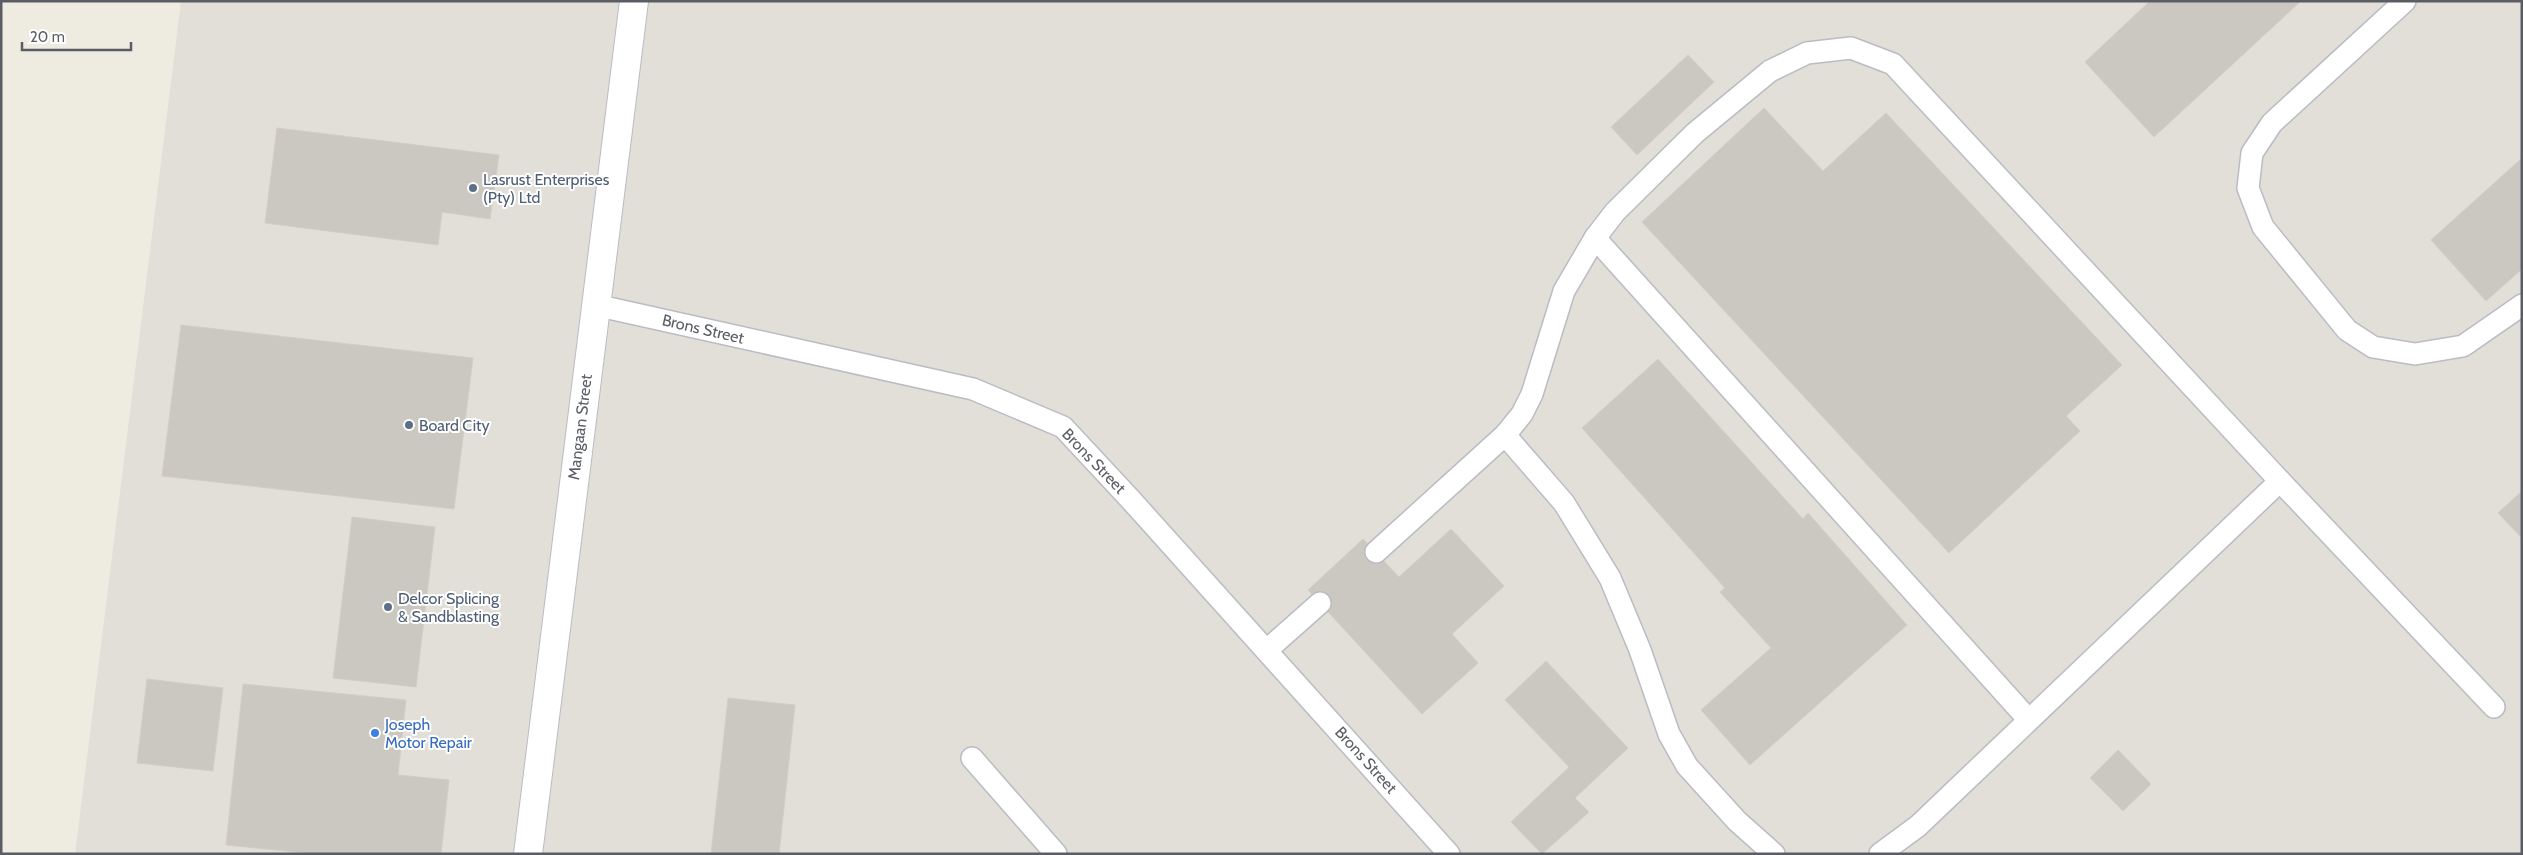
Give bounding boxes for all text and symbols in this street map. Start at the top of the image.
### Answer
scale bar [22,20,131,52]
text: 20 m [30,28,65,46]
place label: Lasrust Enterprises (Pty) Ltd [483,170,610,207]
marker: Lasrust Enterprises (Pty) Ltd [467,182,479,194]
street label: Brons Street [660,310,746,348]
street label: Mangaan Street [564,372,596,481]
place label: Board City [419,416,490,435]
marker: Board City [403,419,415,431]
street label: Brons Street [1058,424,1130,498]
place label: Delcor Splicing & Sandblasting [398,589,500,626]
marker: Delcor Splicing & Sandblasting [382,601,394,613]
place label: Joseph Motor Repair [384,715,473,752]
street label: Brons Street [1331,723,1401,798]
marker: Joseph Motor Repair [369,727,381,739]

